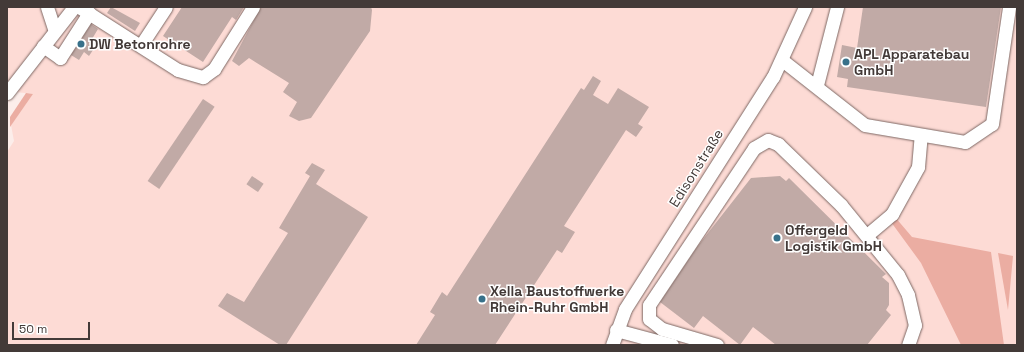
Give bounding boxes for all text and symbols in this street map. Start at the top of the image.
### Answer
place label: DW Betonrohre [89,36,191,52]
marker: DW Betonrohre [76,39,86,49]
place label: APL Apparatebau GmbH [854,46,970,78]
marker: APL Apparatebau GmbH [841,57,851,67]
street label: Edisonstraße [665,126,727,210]
place label: Offergeld Logistik GmbH [785,222,882,254]
marker: Offergeld Logistik GmbH [772,233,782,243]
place label: Xella Baustoffwerke Rhein-Ruhr GmbH [490,283,624,316]
marker: Xella Baustoffwerke Rhein-Ruhr GmbH [477,294,487,304]
scale bar [14,314,92,340]
text: 50 m [19,321,47,337]

